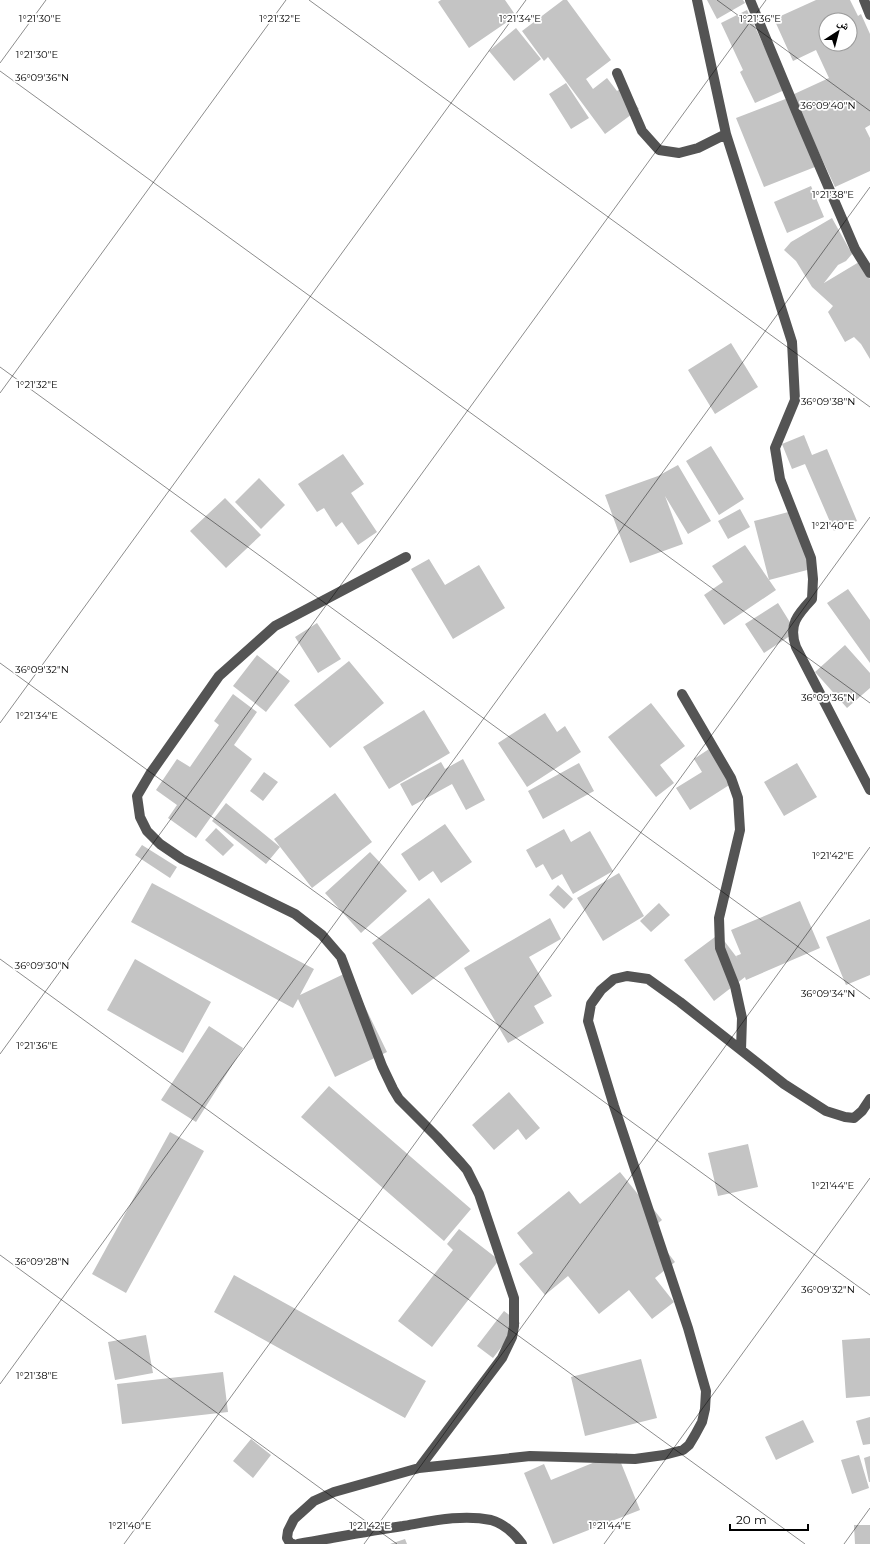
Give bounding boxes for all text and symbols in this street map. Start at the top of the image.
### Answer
text: 1°21'30"E [19,12,61,25]
text: 1°21'32"E [259,12,301,25]
text: 1°21'34"E [499,12,541,25]
text: 1°21'36"E [739,12,781,25]
north arrow [818,12,858,52]
text: ش [834,15,853,34]
text: 1°21'30"E [16,48,58,61]
text: 36°09'36"N [15,71,69,84]
text: 36°09'40"N [800,99,856,112]
text: 1°21'38"E [812,188,854,201]
text: 1°21'32"E [16,378,58,391]
text: 36°09'38"N [801,395,855,408]
text: 1°21'40"E [812,519,855,532]
text: 36°09'32"N [15,663,69,676]
text: 36°09'36"N [801,691,855,704]
text: 1°21'34"E [16,709,58,722]
text: 1°21'42"E [812,849,854,862]
text: 36°09'30"N [15,959,69,972]
text: 36°09'34"N [801,987,855,1000]
text: 1°21'36"E [16,1039,58,1052]
text: 1°21'44"E [812,1179,854,1192]
text: 36°09'28"N [15,1255,69,1268]
text: 36°09'32"N [801,1283,855,1296]
text: 1°21'38"E [16,1369,58,1382]
scale bar [730,1506,808,1532]
text: 20 m [736,1512,767,1527]
text: 1°21'40"E [109,1519,152,1532]
text: 1°21'42"E [349,1519,391,1532]
text: 1°21'44"E [589,1519,631,1532]

